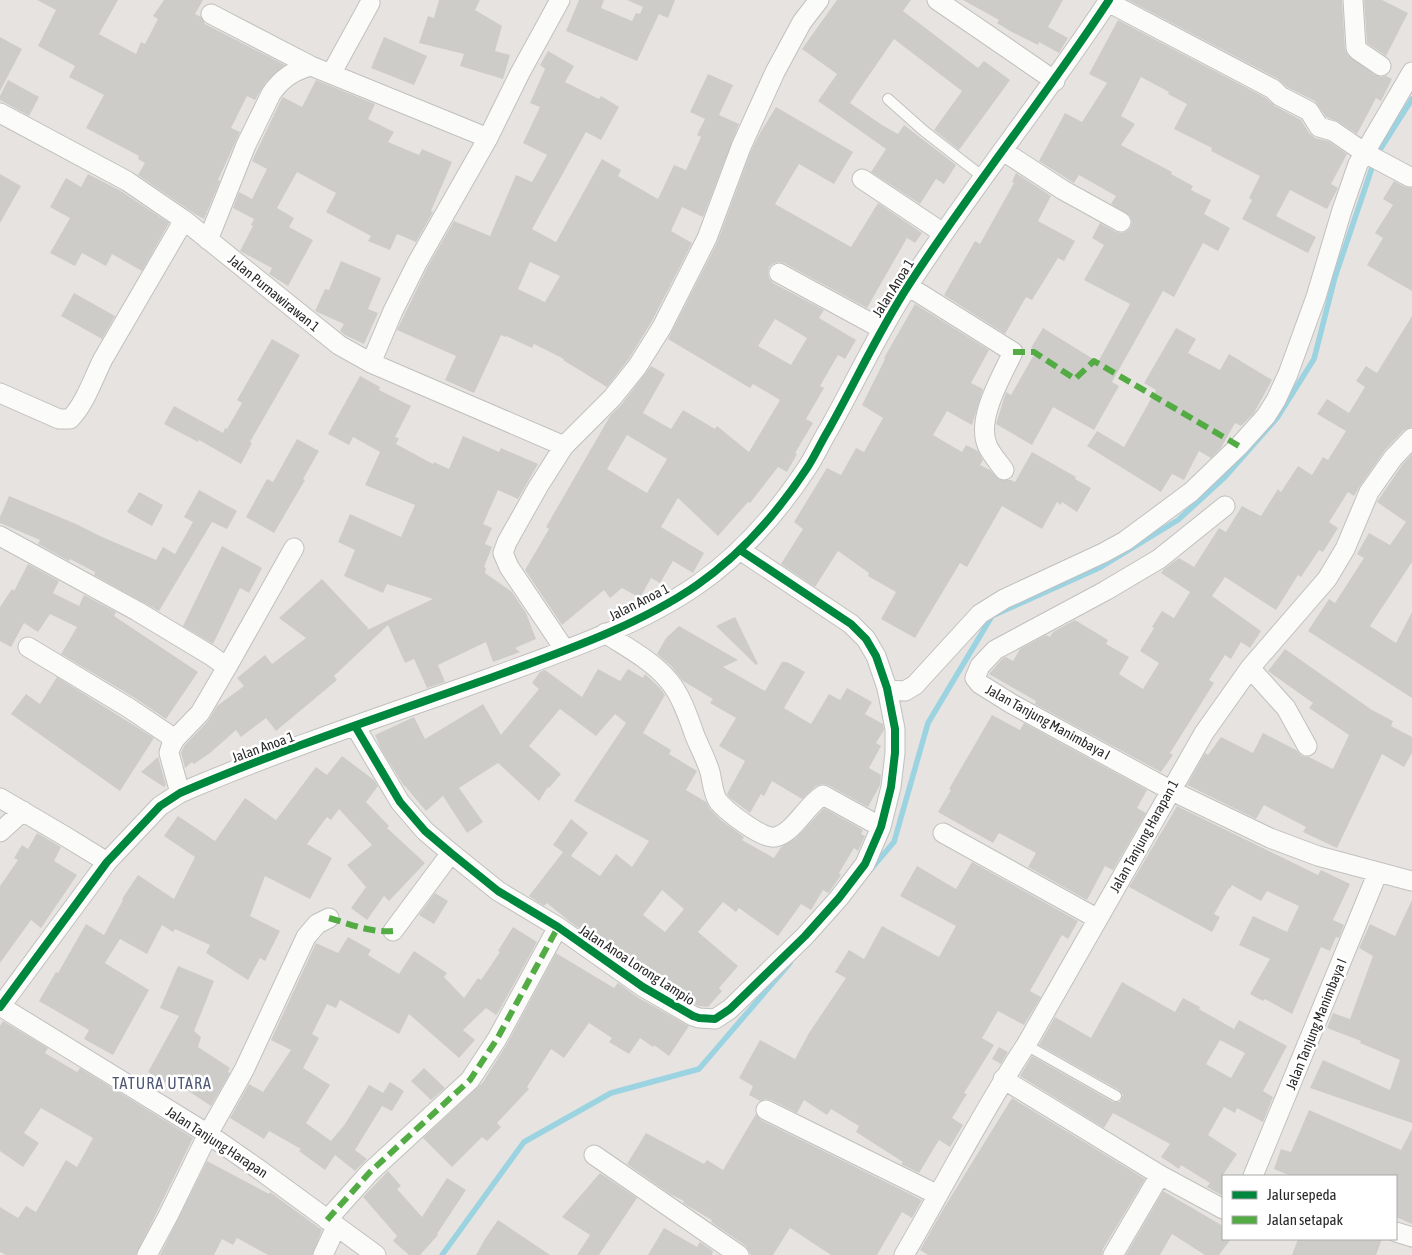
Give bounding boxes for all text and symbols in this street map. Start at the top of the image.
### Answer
street label: Jalan Purnawirawan 1 [225,251,323,335]
street label: Jalan Anoa 1 [869,256,917,320]
street label: Jalan Anoa 1 [606,580,672,624]
street label: Jalan Tanjung Manimbaya I [983,681,1113,763]
street label: Jalan Anoa 1 [230,728,296,766]
street label: Jalan Tanjung Harapan 1 [1106,777,1182,895]
street label: Jalan Anoa Lorong Lampio [576,922,698,1008]
street label: Jalan Tanjung Manimbaya I [1282,956,1350,1092]
district label: TATURA UTARA [112,1074,212,1092]
street label: Jalan Tanjung Harapan [163,1103,271,1181]
legend [1222,1175,1397,1240]
text: Jalur sepeda [1267,1186,1337,1203]
text: Jalan setapak [1267,1211,1344,1228]

